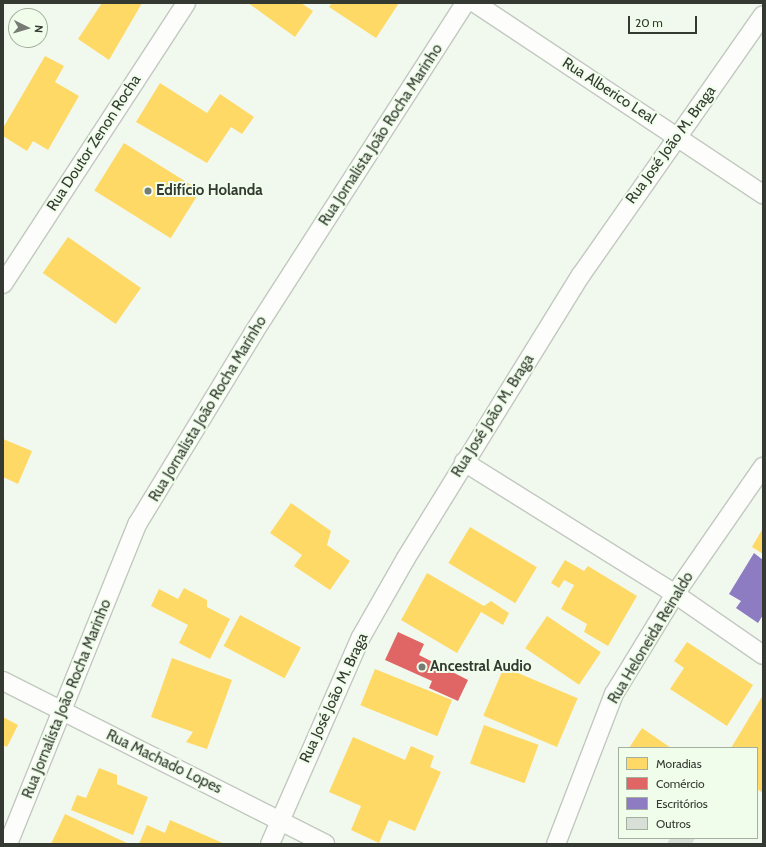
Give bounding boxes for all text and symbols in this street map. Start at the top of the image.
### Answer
north arrow [8,8,48,48]
scale bar [630,8,699,34]
text: 20 m [635,15,663,30]
text: N [32,24,46,33]
street label: Rua Jornalista João Rocha Marinho [315,41,447,229]
street label: Rua Alberico Leal [559,54,659,128]
street label: Rua Doutor Zenon Rocha [43,72,145,214]
street label: Rua José João M. Braga [622,83,720,207]
place label: Edifício Holanda [156,182,263,200]
marker: Edifício Holanda [143,186,153,196]
street label: Rua Jornalista João Rocha Marinho [145,313,271,505]
street label: Rua José João M. Braga [448,351,538,481]
street label: Rua Heloneida Reinaldo [605,569,697,707]
street label: Rua Jornalista João Rocha Marinho [19,597,115,801]
street label: Rua José João M. Braga [296,630,372,766]
place label: Ancestral Audio [430,658,531,676]
marker: Ancestral Audio [417,662,427,672]
street label: Rua Machado Lopes [103,726,225,798]
legend [618,747,758,839]
text: Moradias [656,756,702,771]
text: Comércio [656,776,705,791]
text: Escritórios [656,796,708,811]
text: Outros [656,816,691,831]

